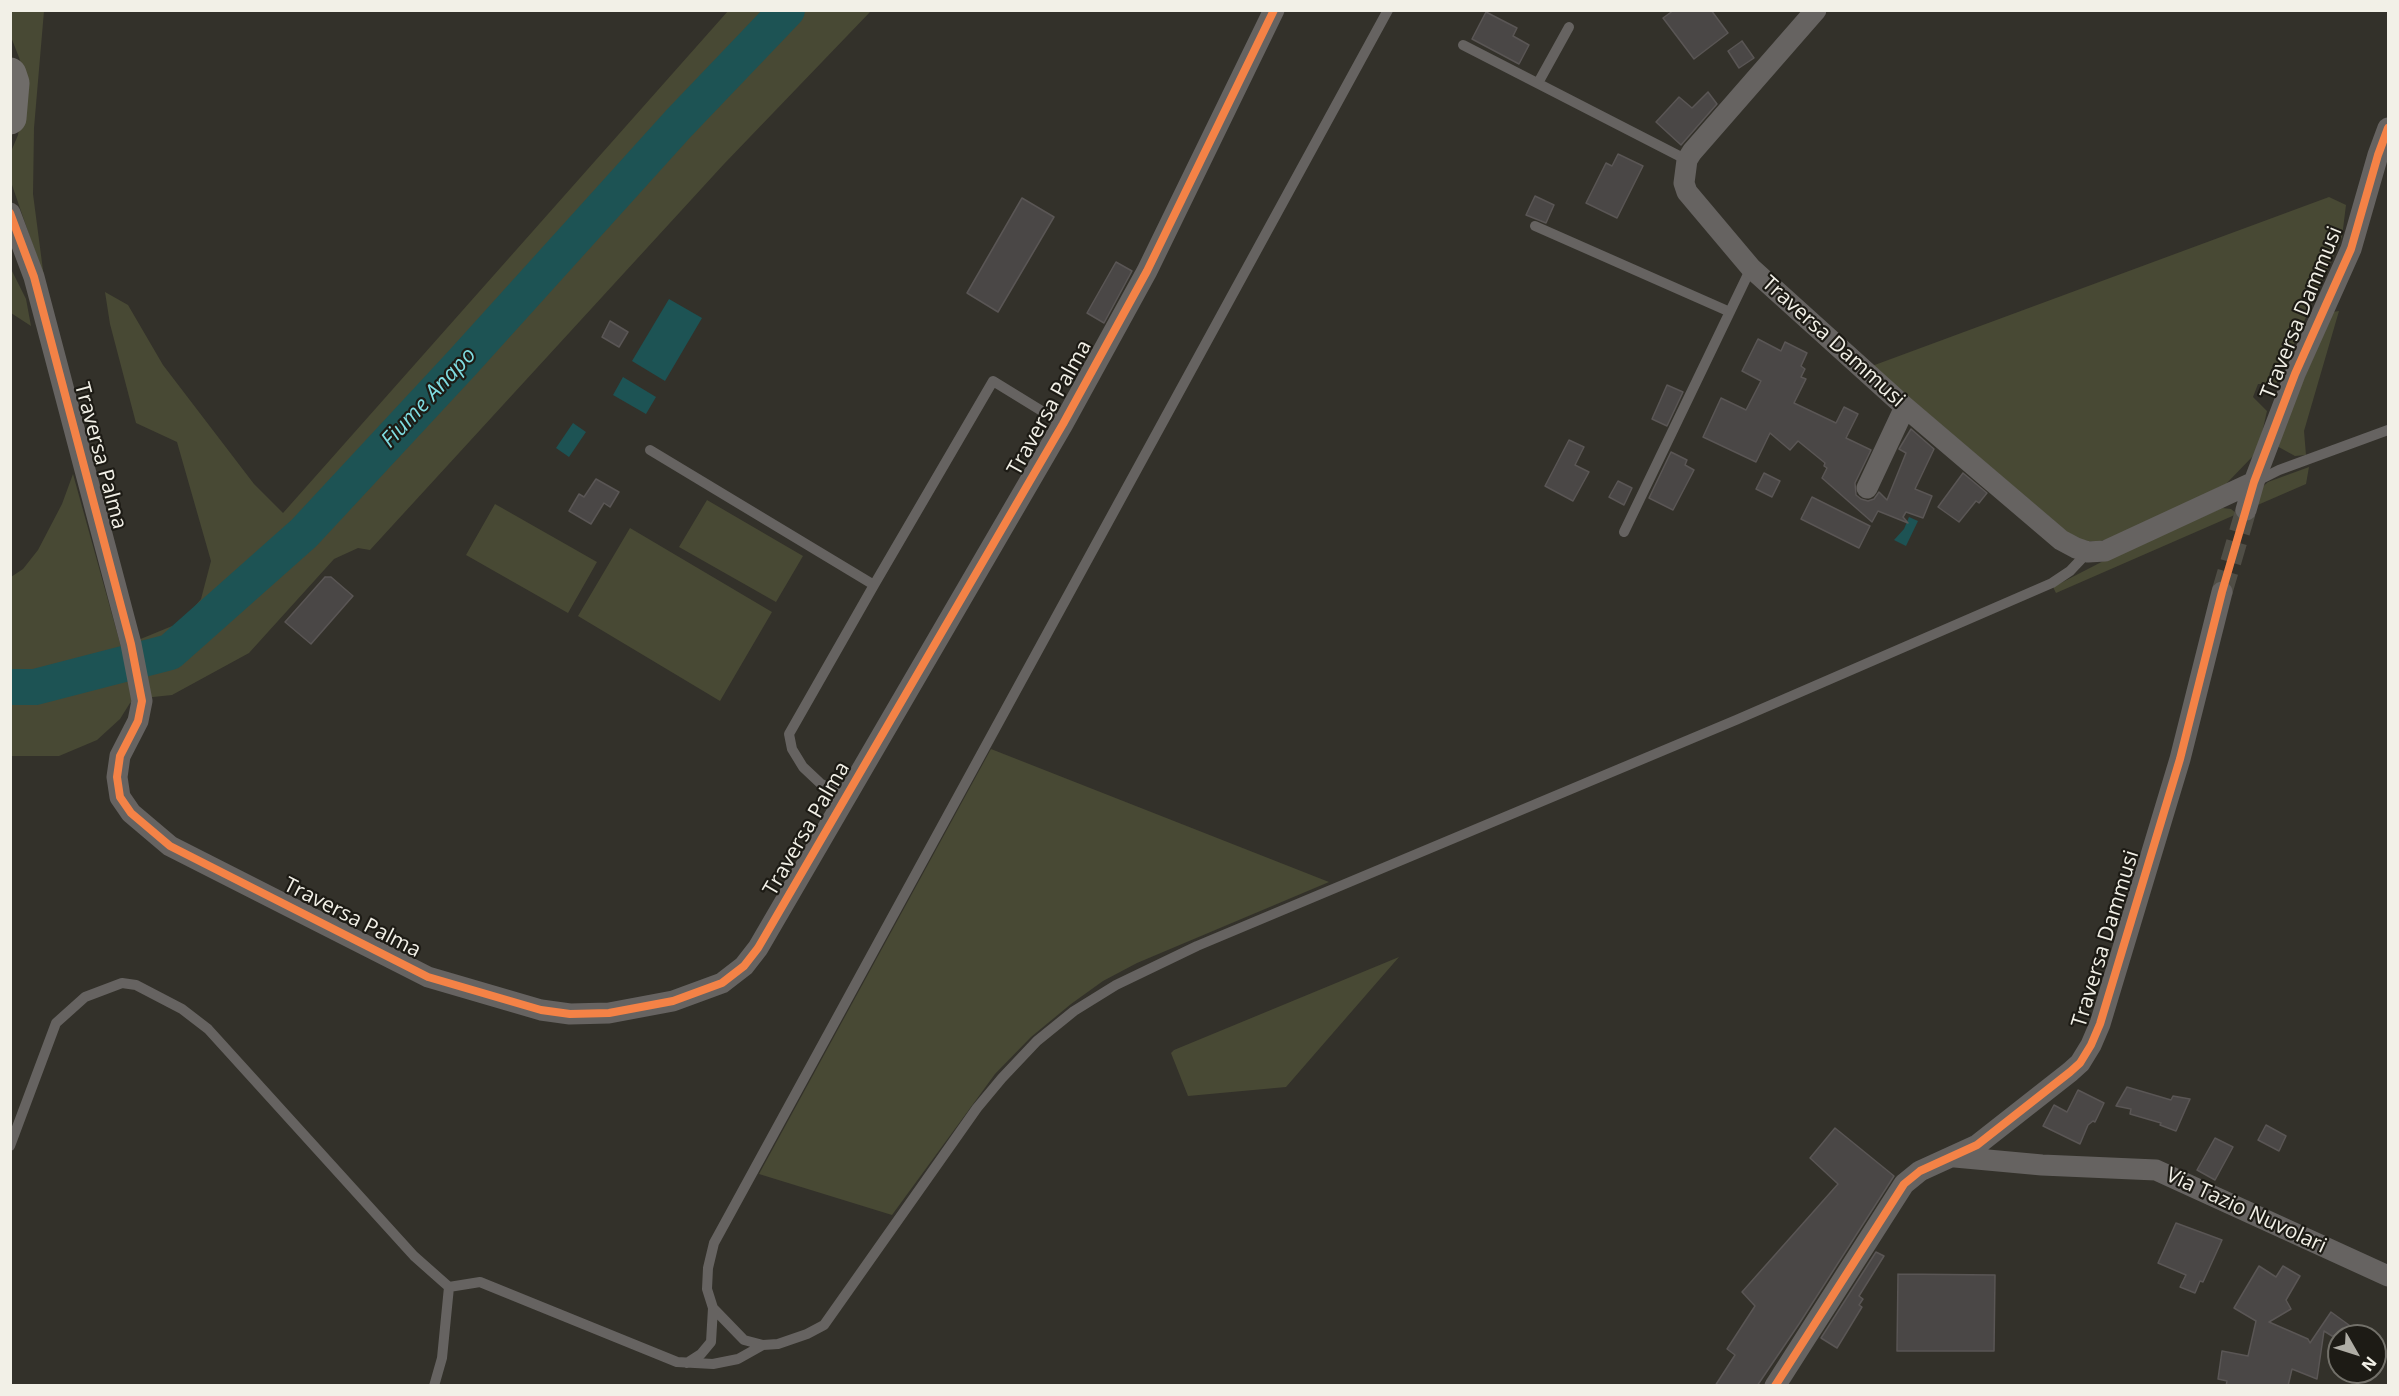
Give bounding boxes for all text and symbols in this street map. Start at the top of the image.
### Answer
street label: Traversa Dammusi [2256,223,2348,403]
street label: Traversa Dammusi [1756,271,1910,413]
street label: Traversa Palma [1002,336,1098,480]
water label: Fiume Anapo [376,343,482,453]
street label: Traversa Palma [68,380,132,532]
street label: Traversa Palma [758,758,856,900]
street label: Traversa Dammusi [2067,847,2145,1031]
street label: Traversa Palma [279,873,425,963]
street label: Via Tazio Nuvolari [2162,1163,2330,1259]
north arrow [2327,1324,2387,1384]
text: N [2357,1352,2382,1376]

